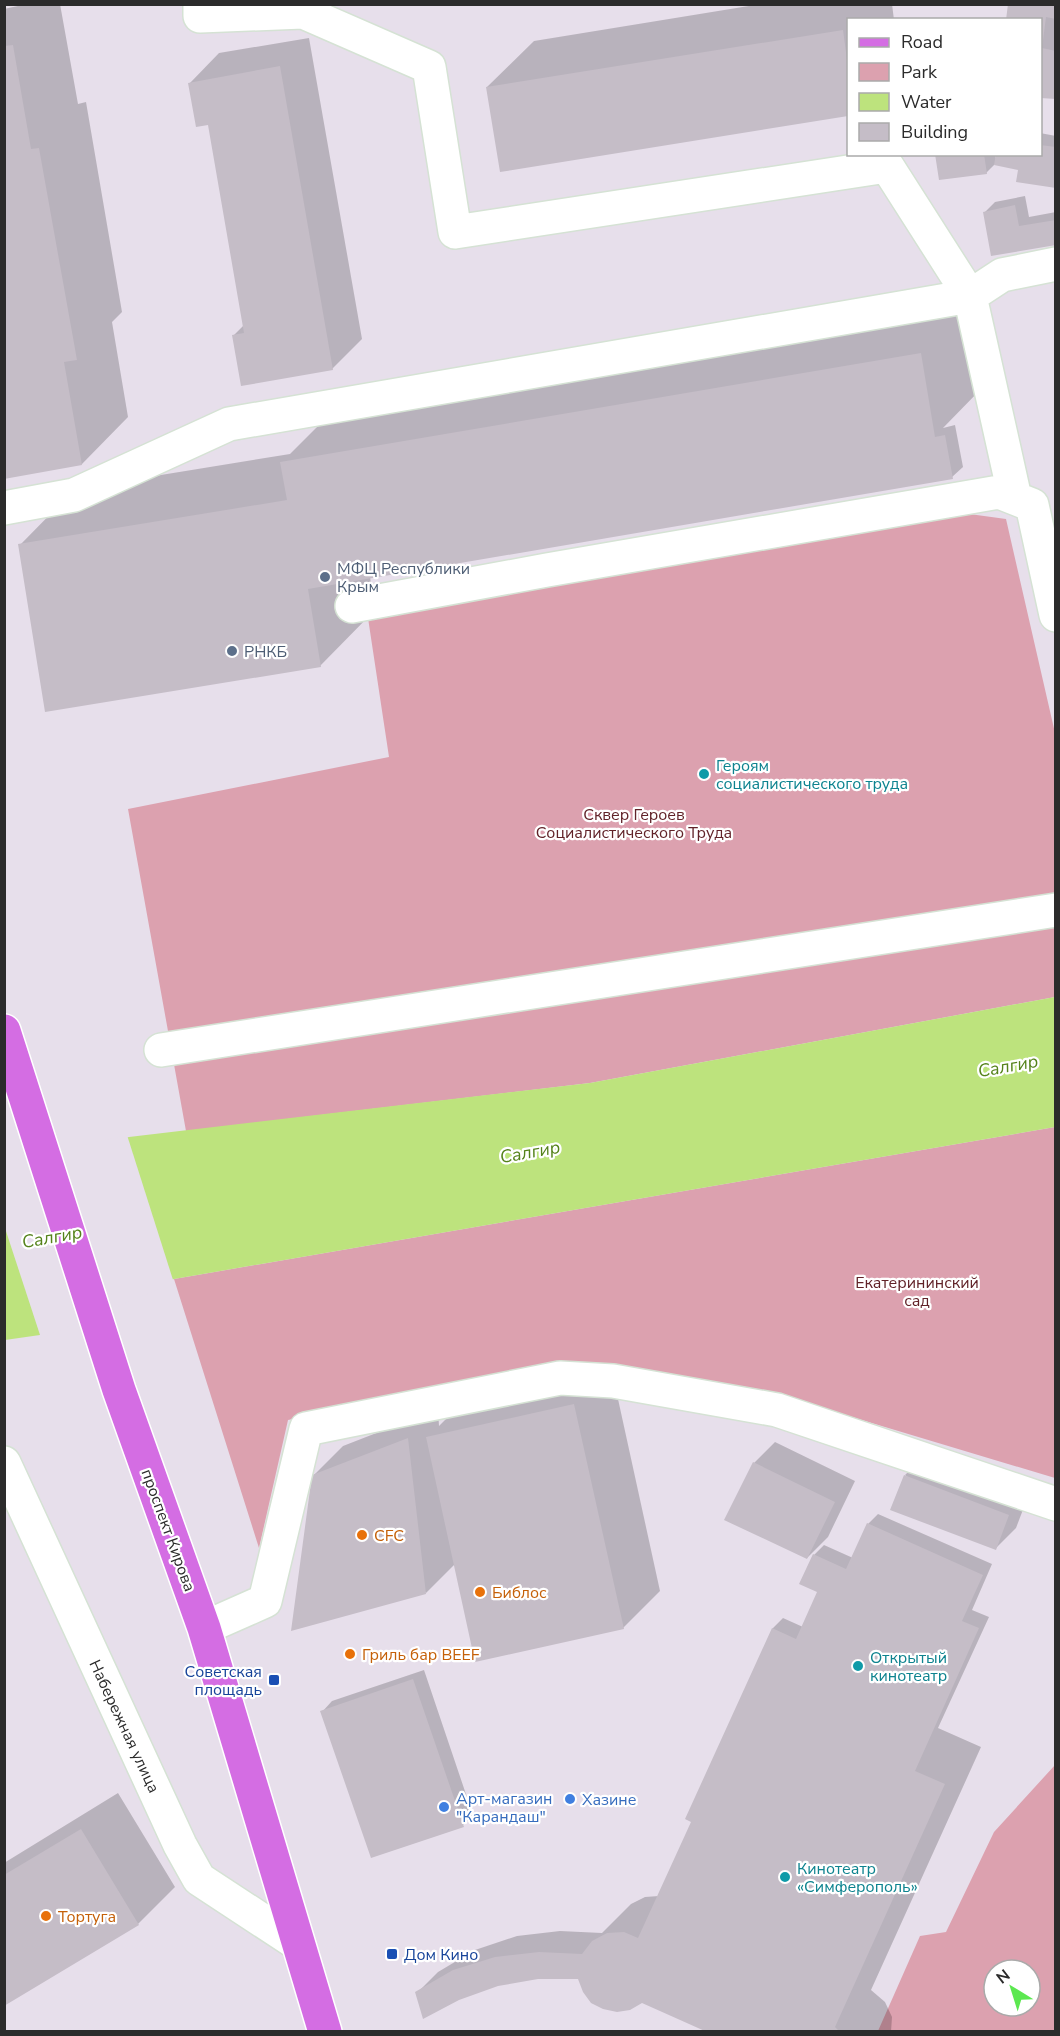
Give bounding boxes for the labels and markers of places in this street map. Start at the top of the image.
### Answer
place label: МФЦ Республики Крым [337,558,470,598]
marker: МФЦ Республики Крым [318,570,332,584]
place label: РНКБ [244,641,287,663]
marker: РНКБ [225,644,239,658]
place label: Героям социалистического труда [716,755,908,795]
marker: Героям социалистического труда [697,767,711,781]
place label: CFC [374,1525,404,1547]
marker: CFC [355,1528,369,1542]
place label: Библос [492,1582,547,1604]
marker: Библос [473,1585,487,1599]
place label: Гриль бар BEEF [362,1644,480,1666]
marker: Гриль бар BEEF [343,1647,357,1661]
place label: Открытый кинотеатр [870,1647,947,1687]
marker: Открытый кинотеатр [851,1659,865,1673]
place label: Советская площадь [185,1661,262,1701]
marker: Советская площадь [267,1673,281,1687]
place label: Арт-магазин "Карандаш" [456,1788,552,1828]
place label: Хазине [582,1789,636,1811]
marker: Хазине [563,1792,577,1806]
marker: Арт-магазин "Карандаш" [437,1800,451,1814]
place label: Кинотеатр «Симферополь» [797,1858,918,1898]
marker: Кинотеатр «Симферополь» [778,1870,792,1884]
place label: Тортуга [58,1906,116,1928]
marker: Тортуга [39,1909,53,1923]
place label: Дом Кино [404,1944,478,1966]
marker: Дом Кино [385,1947,399,1961]

